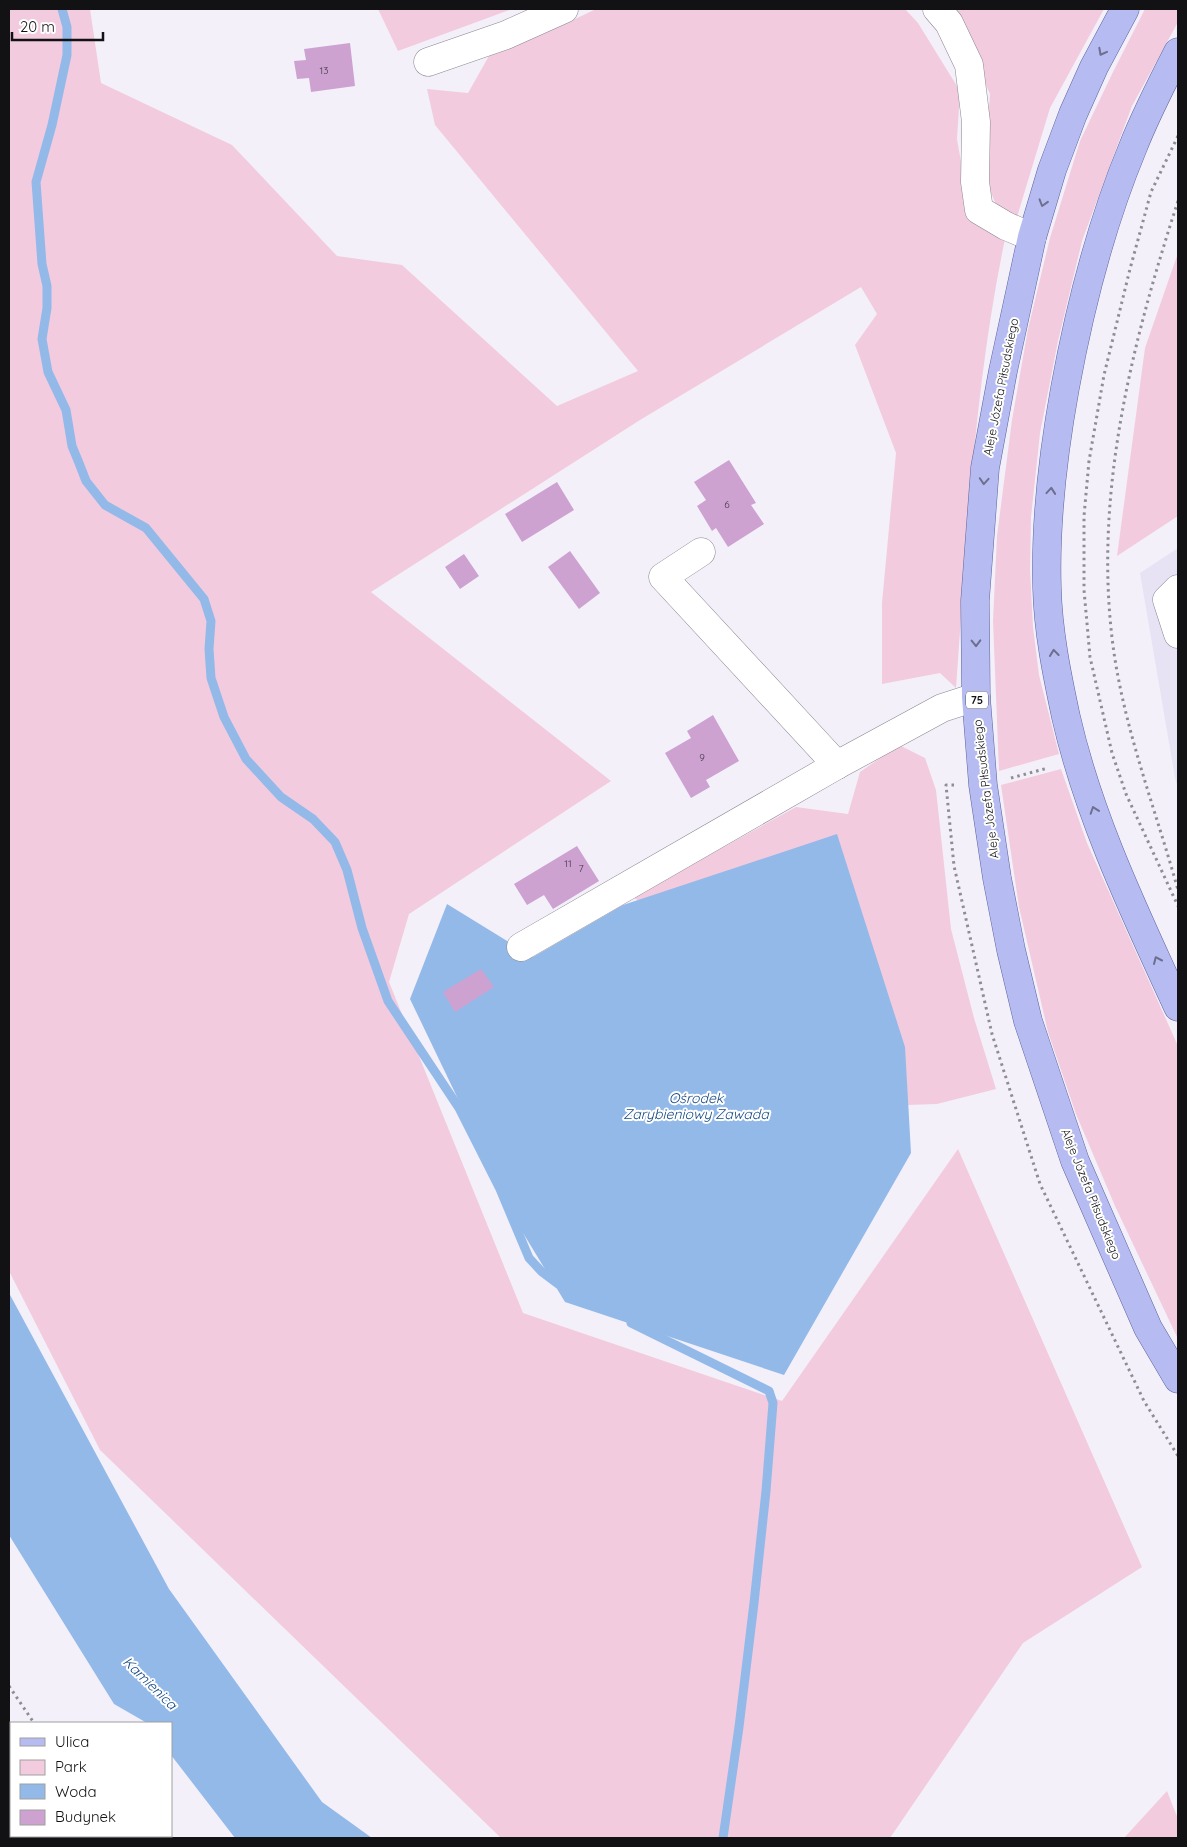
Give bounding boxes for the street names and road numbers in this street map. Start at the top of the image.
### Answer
street label: Aleje Józefa Piłsudskiego [980,317,1021,457]
road number: 75 [966,692,988,708]
street label: Aleje Józefa Piłsudskiego [970,719,1001,859]
street label: Aleje Józefa Piłsudskiego [1058,1126,1125,1261]

